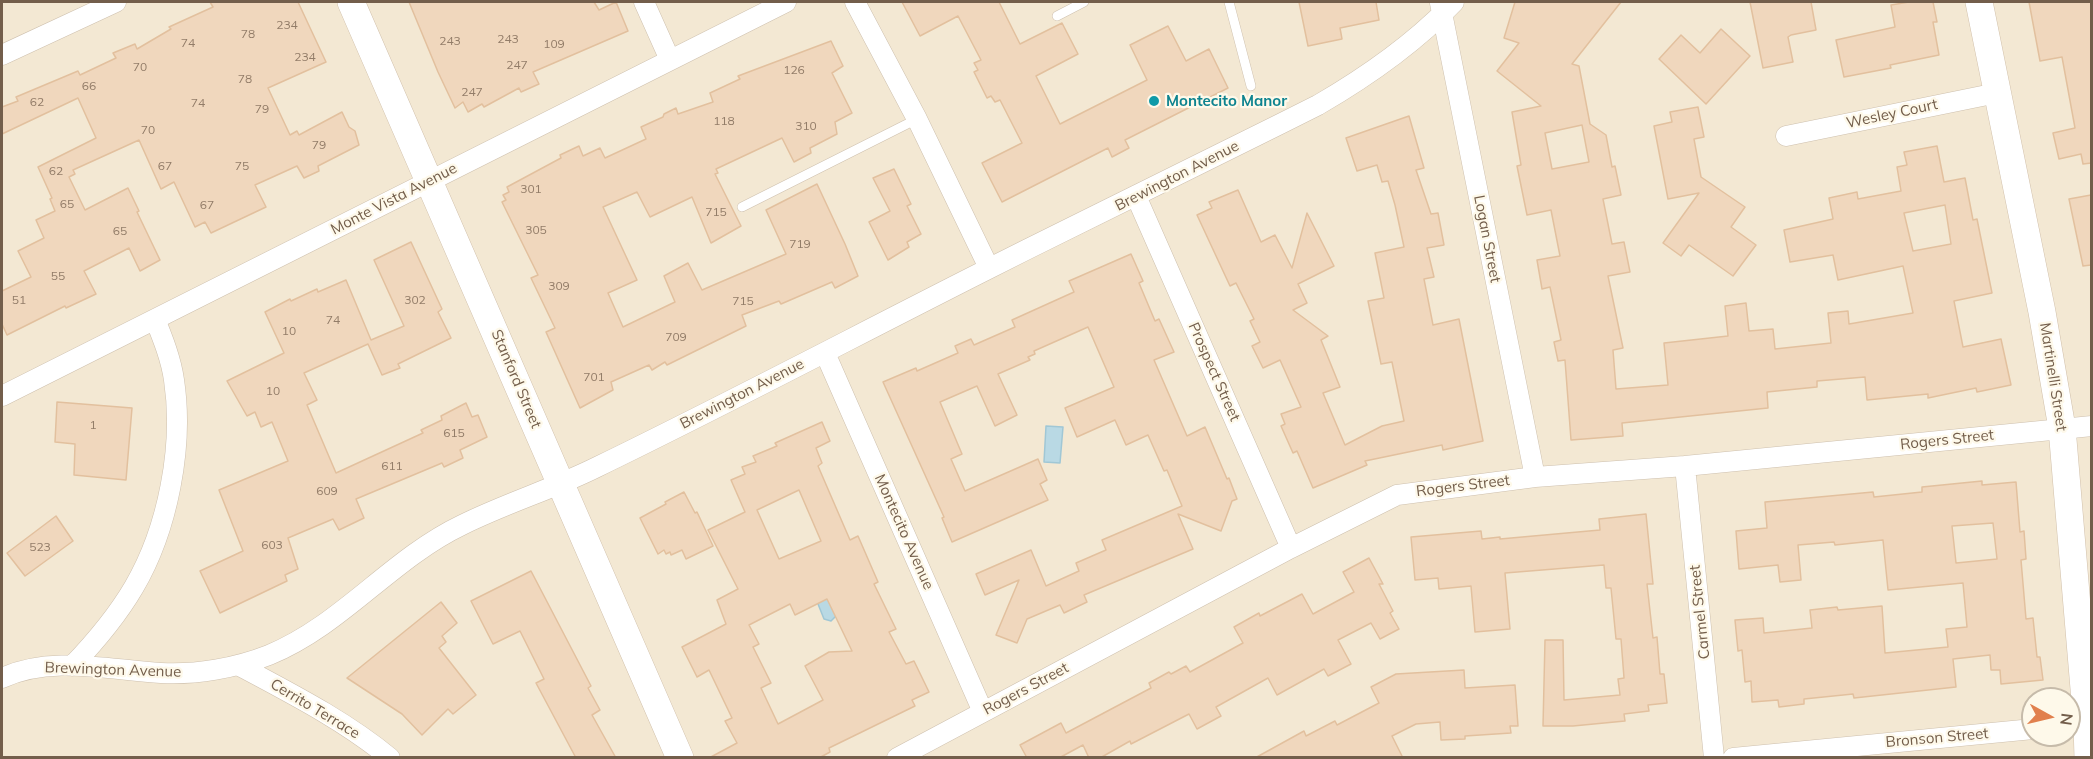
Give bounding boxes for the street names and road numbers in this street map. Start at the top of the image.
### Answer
street label: Wesley Court [1845,96,1939,132]
street label: Brewington Avenue [1112,137,1242,215]
street label: Monte Vista Avenue [328,159,460,239]
street label: Logan Street [1470,194,1504,284]
street label: Prospect Street [1184,320,1244,424]
street label: Martinelli Street [2036,321,2070,433]
street label: Stanford Street [487,327,545,431]
street label: Brewington Avenue [677,355,807,433]
street label: Rogers Street [1899,426,1995,454]
street label: Montecito Avenue [870,471,938,593]
street label: Rogers Street [1415,471,1511,501]
street label: Carmel Street [1686,564,1714,660]
street label: Brewington Avenue [44,659,182,681]
street label: Rogers Street [980,659,1072,719]
street label: Cerrito Terrace [267,675,363,743]
street label: Bronson Street [1885,725,1989,751]

